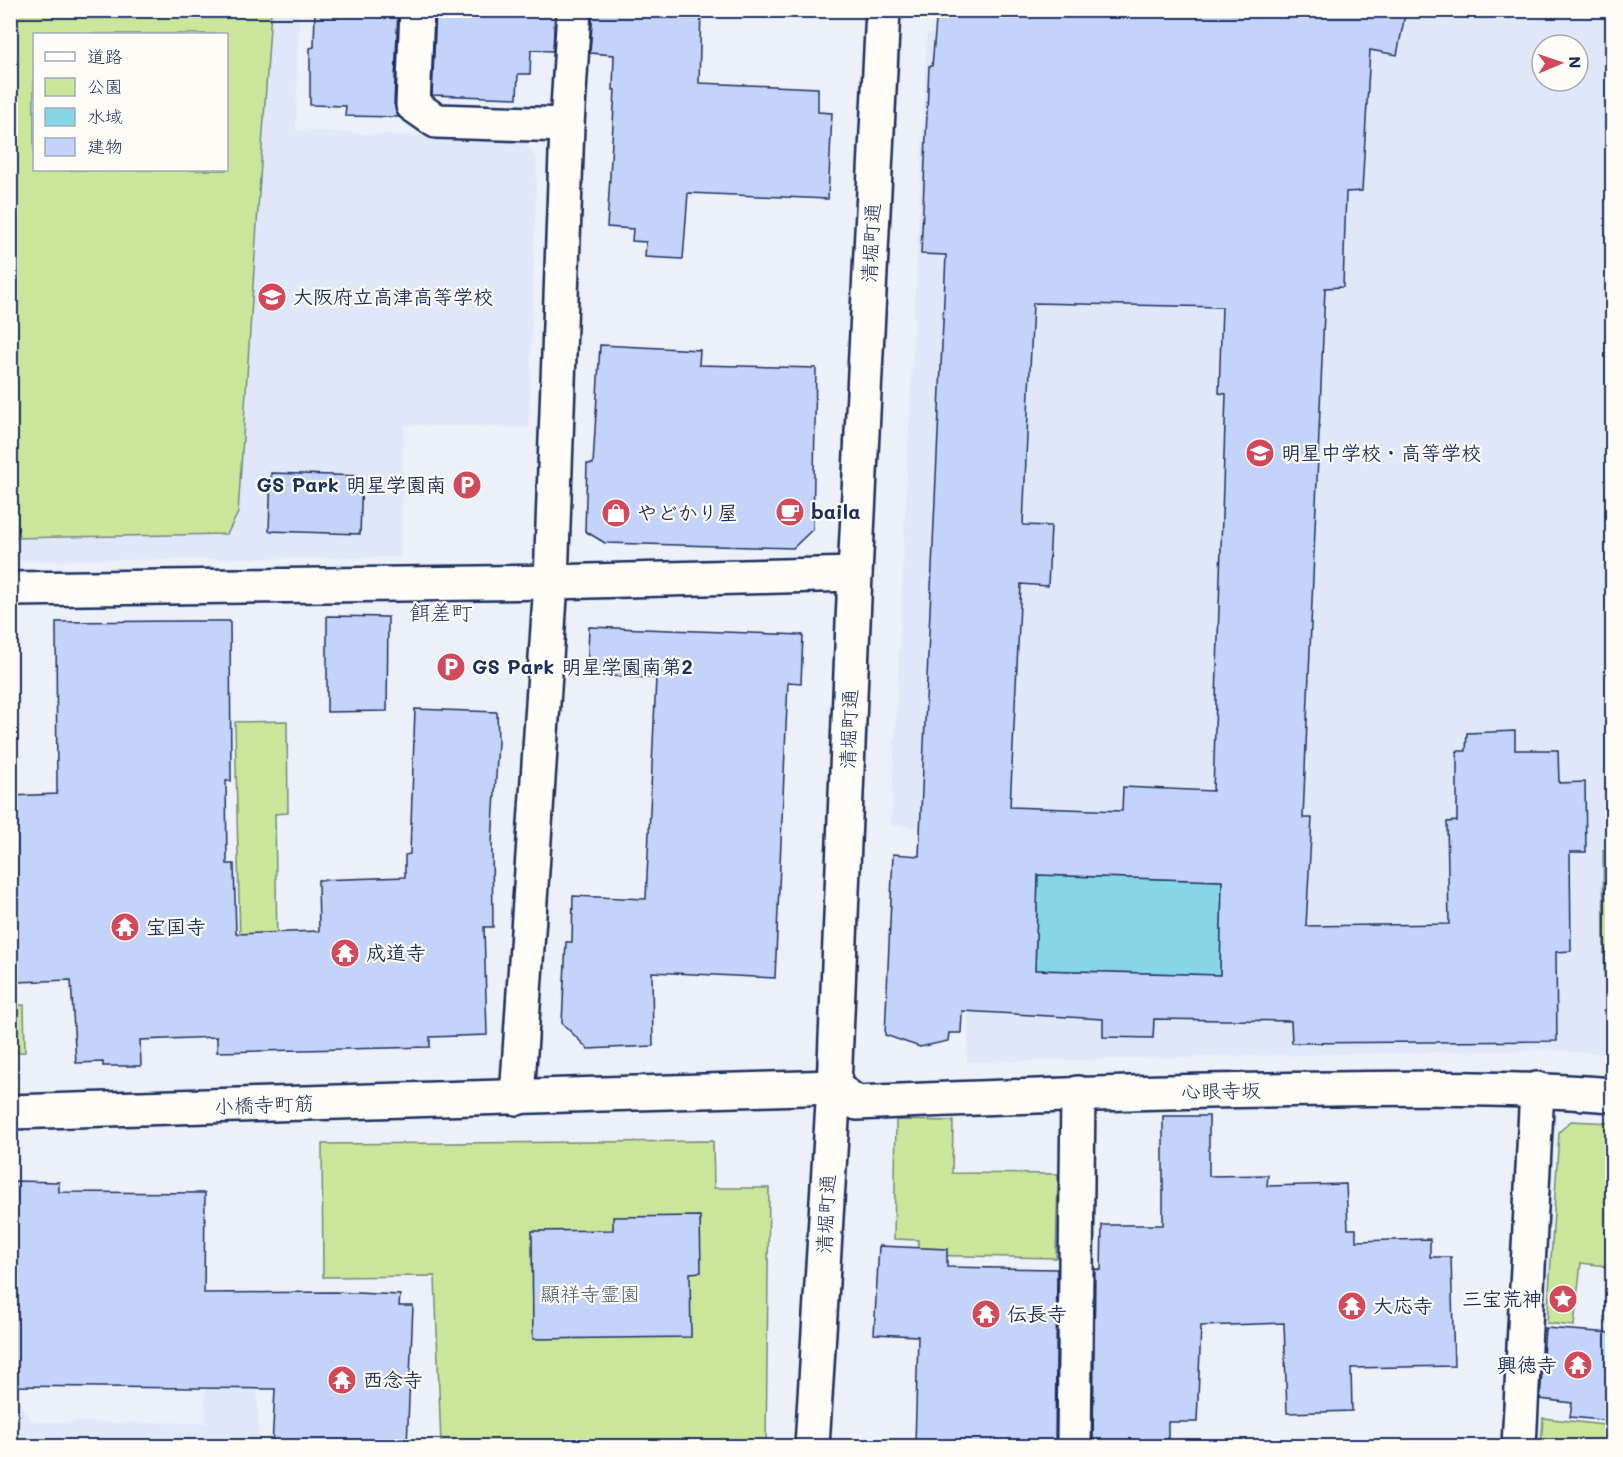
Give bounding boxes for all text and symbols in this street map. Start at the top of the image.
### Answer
legend [33,33,228,171]
north arrow [1530,33,1590,93]
text: 道路 [87,44,123,68]
text: N [1565,56,1586,69]
text: 公園 [87,74,123,98]
text: 水域 [87,104,123,128]
text: 建物 [87,134,123,158]
street label: 清堀町通 [855,202,885,284]
school or university icon: 大阪府立高津高等学校 [256,281,288,313]
place label: 大阪府立高津高等学校 [293,283,493,309]
school or university icon: 明星中学校・高等学校 [1244,437,1276,469]
place label: 明星中学校・高等学校 [1281,439,1481,465]
parking icon: GS Park 明星学園南 [451,469,483,501]
place label: GS Park 明星学園南 [257,471,446,497]
cafe icon: baila [774,496,806,528]
shop icon: やどかり屋 [600,497,632,529]
place label: baila [811,498,860,524]
place label: やどかり屋 [637,499,738,525]
district label: 餌差町 [410,598,473,625]
parking icon: GS Park 明星学園南第2 [435,651,467,683]
place label: GS Park 明星学園南第2 [472,653,693,679]
street label: 清堀町通 [834,689,862,769]
temple icon: 宝国寺 [109,911,141,943]
place label: 宝国寺 [146,913,206,939]
temple icon: 成道寺 [329,937,361,969]
place label: 成道寺 [366,939,426,965]
street label: 心眼寺坂 [1181,1076,1261,1104]
street label: 小橋寺町筋 [214,1089,314,1119]
street label: 清堀町通 [810,1173,840,1255]
park label: 顯祥寺霊園 [540,1280,640,1306]
place icon: 三宝荒神 [1547,1283,1579,1315]
place label: 三宝荒神 [1462,1285,1542,1311]
temple icon: 大応寺 [1336,1290,1368,1322]
place label: 大応寺 [1373,1292,1433,1318]
temple icon: 伝長寺 [970,1298,1002,1330]
place label: 伝長寺 [1007,1300,1067,1326]
temple icon: 興徳寺 [1562,1349,1594,1381]
place label: 興徳寺 [1497,1351,1557,1377]
temple icon: 西念寺 [326,1364,358,1396]
place label: 西念寺 [363,1366,423,1392]

